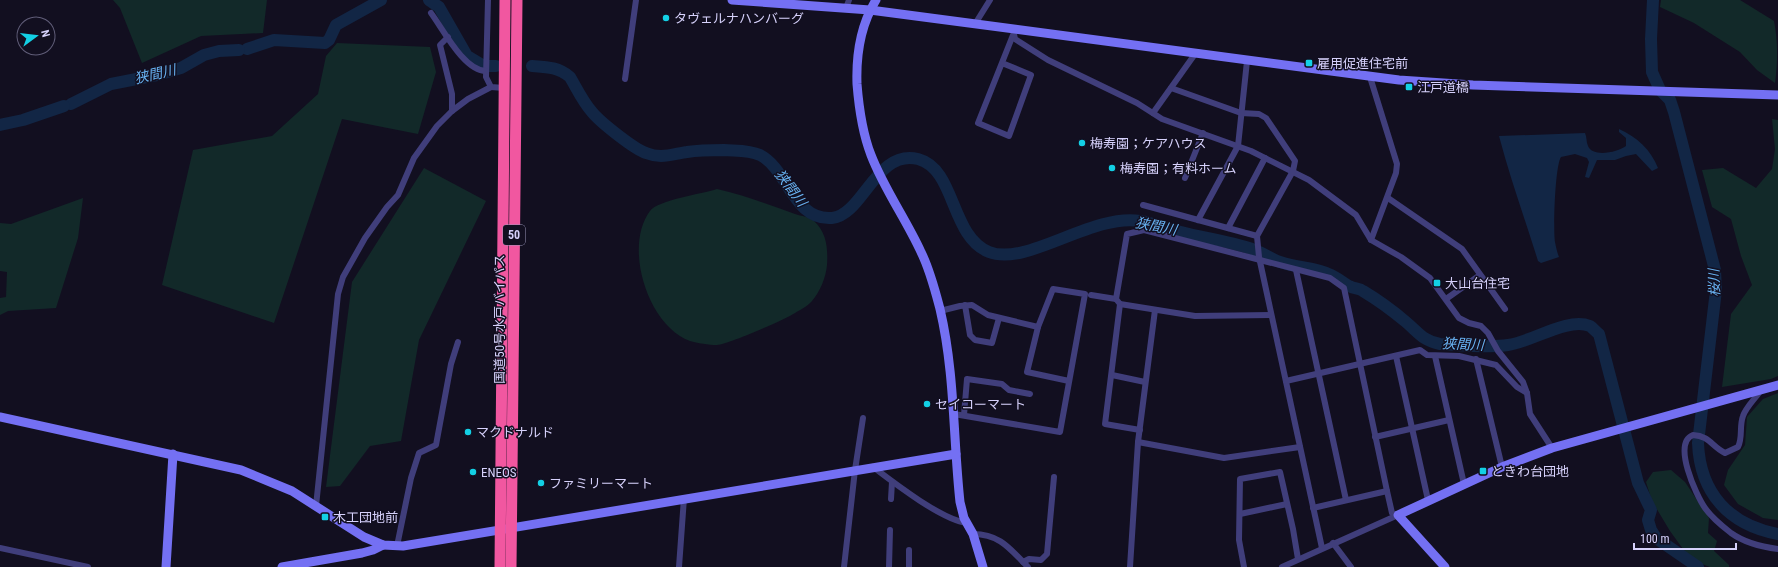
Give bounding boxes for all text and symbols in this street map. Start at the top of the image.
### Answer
place label: タヴェルナハンバーグ [674,11,804,26]
marker: タヴェルナハンバーグ [661,13,671,23]
north arrow [16,16,56,56]
text: N [38,29,52,39]
place label: 雇用促進住宅前 [1317,56,1408,71]
marker: 雇用促進住宅前 [1304,58,1314,68]
water label: 狭間川 [133,61,179,87]
place label: 江戸道橋 [1417,80,1469,95]
marker: 江戸道橋 [1404,82,1414,92]
place label: 梅寿園；ケアハウス [1090,136,1206,151]
marker: 梅寿園；ケアハウス [1077,138,1087,148]
place label: 梅寿園；有料ホーム [1120,161,1237,176]
marker: 梅寿園；有料ホーム [1107,163,1117,173]
water label: 狭間川 [772,166,811,211]
water label: 狭間川 [1134,214,1180,238]
road number: 50 [503,225,525,245]
street label: 国道50号水戸バイパス [492,254,507,384]
water label: 桜川 [1705,267,1722,297]
place label: 大山台住宅 [1445,276,1510,291]
marker: 大山台住宅 [1432,278,1442,288]
water label: 狭間川 [1442,335,1486,353]
place label: セイコーマート [935,397,1026,412]
marker: セイコーマート [922,399,932,409]
place label: マクドナルド [476,425,554,440]
marker: マクドナルド [463,427,473,437]
place label: ときわ台団地 [1491,464,1569,479]
place label: ENEOS [481,465,517,480]
marker: ときわ台団地 [1478,466,1488,476]
marker: ENEOS [468,467,478,477]
place label: ファミリーマート [549,476,653,491]
marker: ファミリーマート [536,478,546,488]
place label: 木工団地前 [333,510,398,525]
marker: 木工団地前 [320,512,330,522]
scale bar [1634,525,1736,551]
text: 100 m [1640,532,1670,546]

